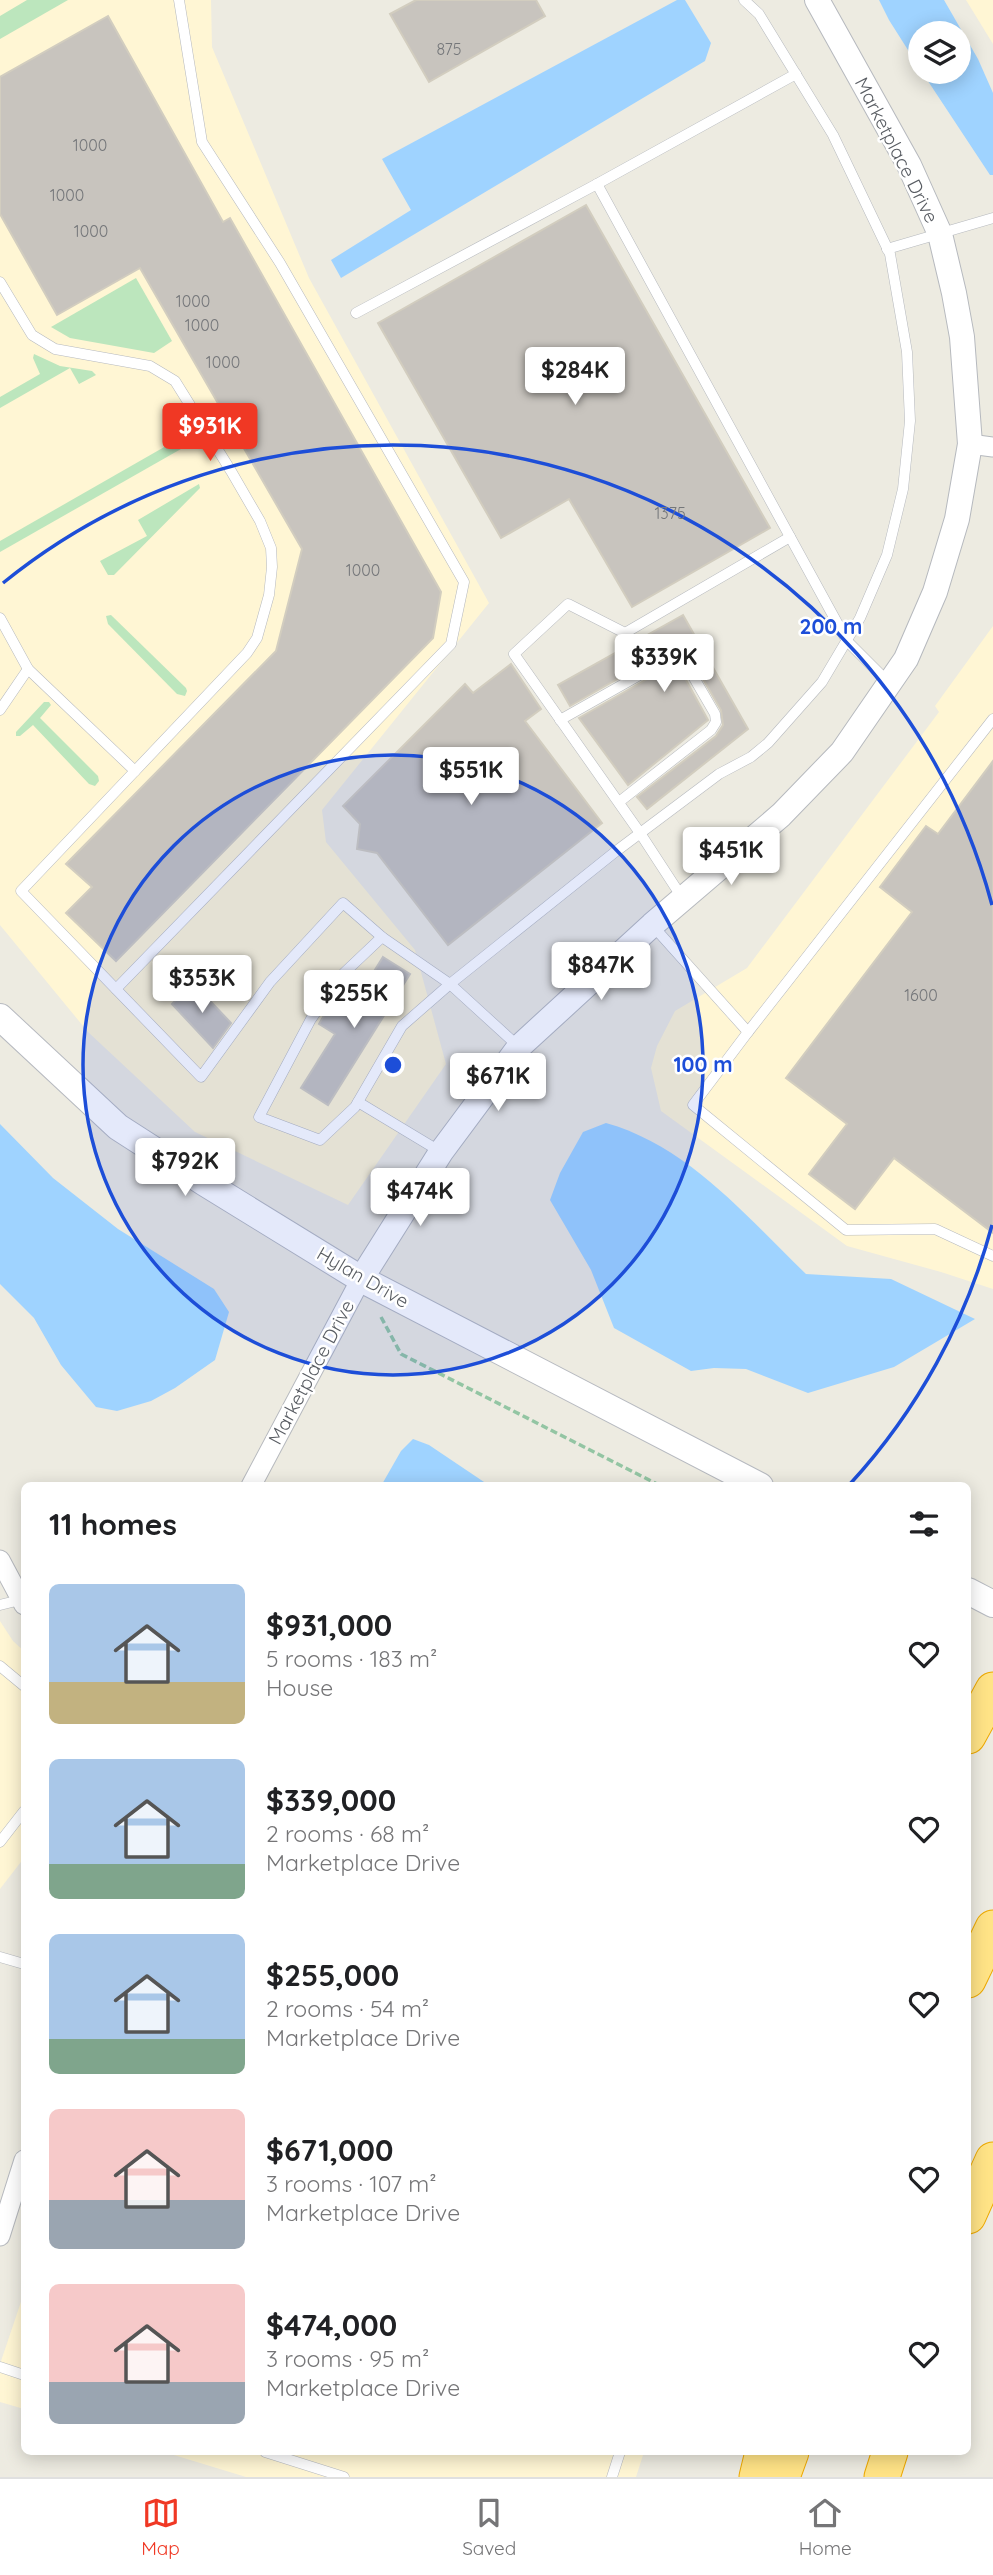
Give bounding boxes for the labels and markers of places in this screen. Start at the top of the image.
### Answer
pin: $284K [526,348,624,407]
pin: $931K [161,404,259,463]
pin: $339K [615,634,713,694]
pin: $551K [422,748,520,807]
pin: $451K [682,828,780,887]
pin: $847K [552,942,650,1002]
pin: $353K [153,956,251,1015]
pin: $255K [305,970,403,1030]
centre of rings [381,1053,405,1077]
pin: $671K [449,1054,547,1113]
pin: $792K [136,1138,234,1198]
pin: $474K [371,1168,469,1228]

